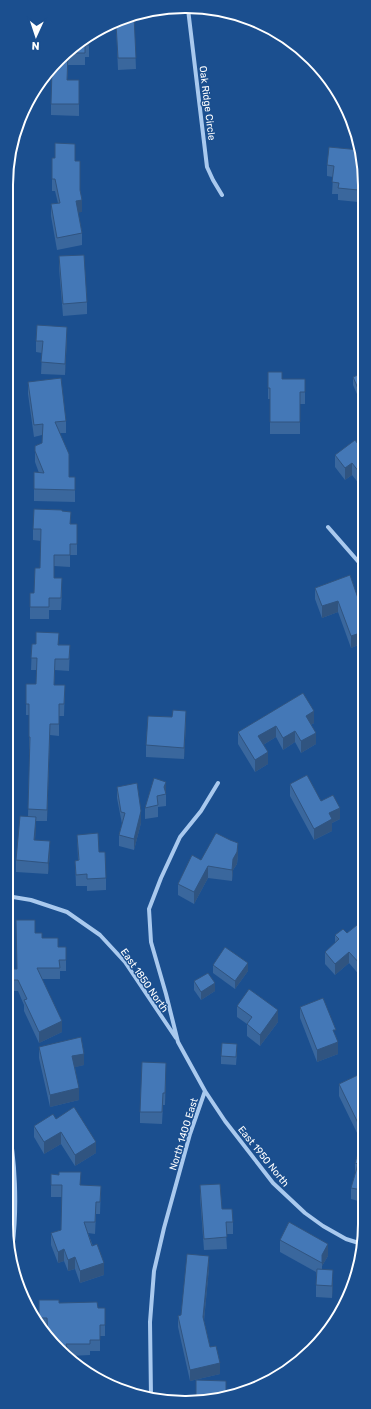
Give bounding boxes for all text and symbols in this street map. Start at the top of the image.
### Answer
north arrow [16,16,56,56]
text: N [31,39,40,52]
street label: Oak Ridge Circle [196,65,218,142]
street label: East 1850 North [118,946,171,1015]
street label: North 1400 East [167,1097,201,1172]
street label: East 1950 North [235,1124,291,1189]

